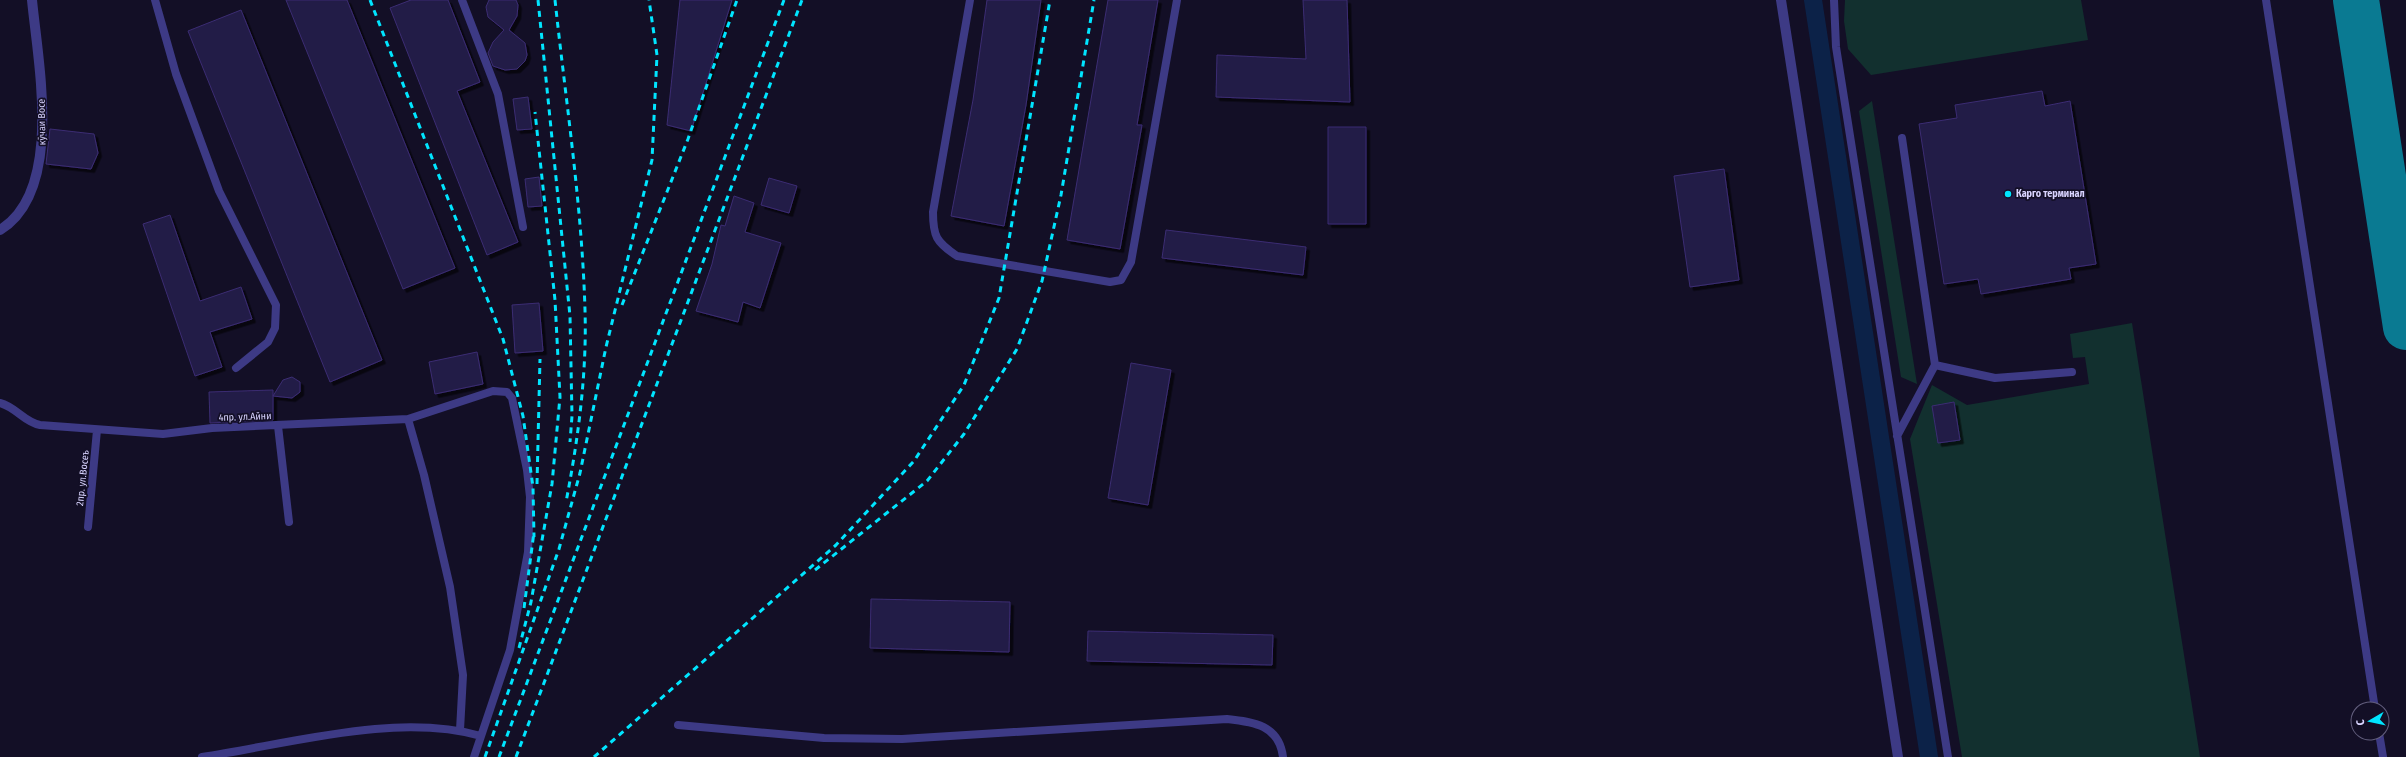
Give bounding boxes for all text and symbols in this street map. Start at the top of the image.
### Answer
street label: кӯчаи Восе [36,99,48,145]
place label: Карго терминал [2016,188,2085,200]
marker: Карго терминал [2003,189,2013,199]
street label: 4пр. ул.Айни [218,410,272,424]
street label: 2пр. ул.Восеъ [74,449,92,506]
north arrow [2350,701,2390,741]
text: С [2354,718,2367,726]

